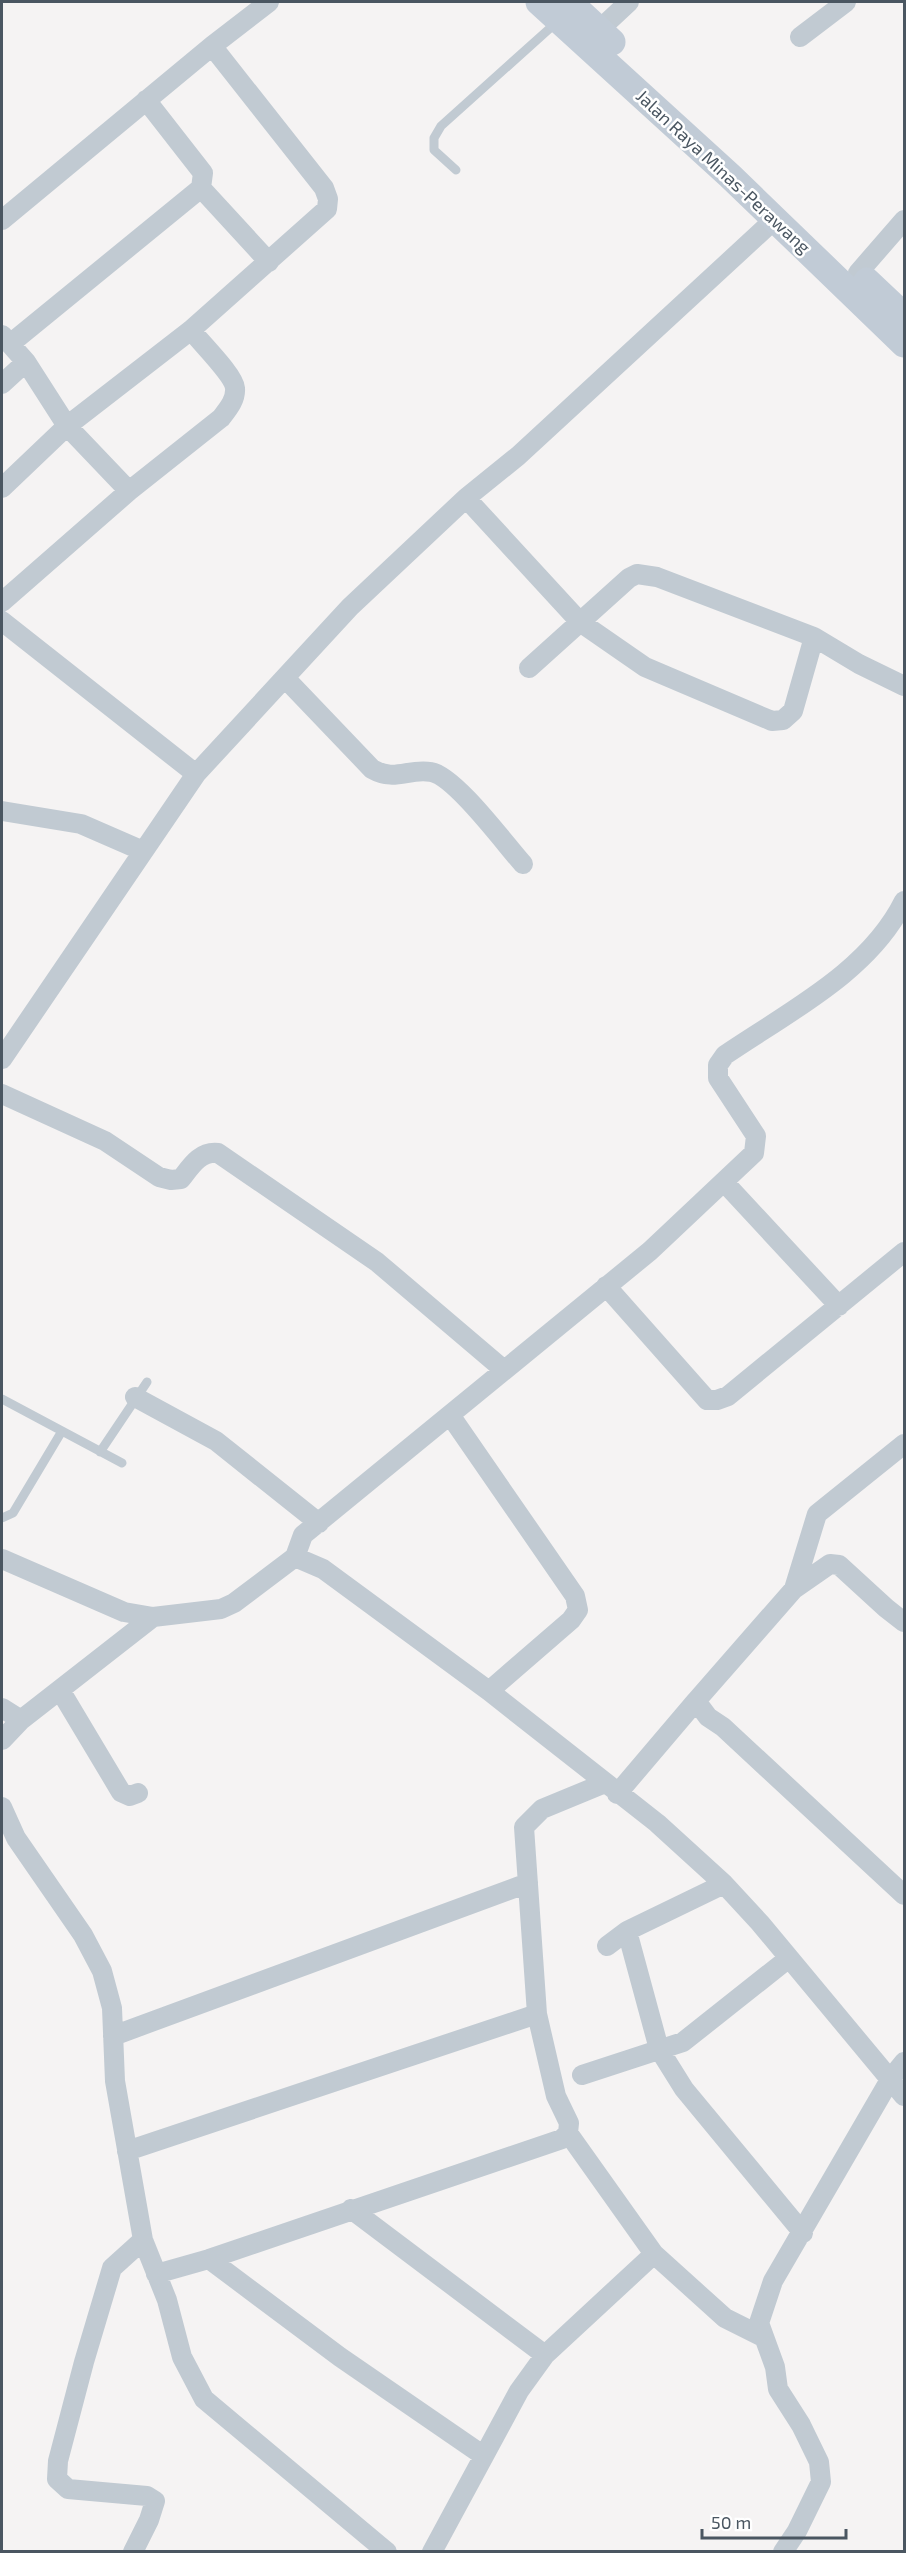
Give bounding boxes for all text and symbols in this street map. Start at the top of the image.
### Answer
street label: Jalan Raya Minas-Perawang [632,85,815,258]
scale bar [702,2502,846,2540]
text: 50 m [711,2511,751,2533]

